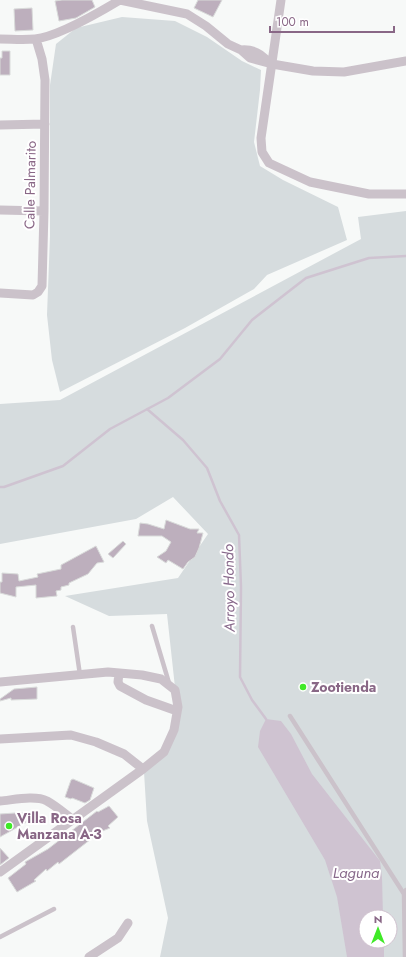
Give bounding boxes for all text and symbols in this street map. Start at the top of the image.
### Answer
scale bar [270,8,394,34]
text: 100 m [276,13,309,31]
street label: Calle Palmarito [19,140,41,229]
water label: Arroyo Hondo [217,544,241,633]
place label: Zootienda [311,677,376,697]
marker: Zootienda [298,682,308,692]
place label: Villa Rosa Manzana A-3 [16,808,102,844]
marker: Villa Rosa Manzana A-3 [4,821,14,831]
water label: Laguna [333,862,380,884]
north arrow [358,909,398,949]
text: N [374,911,382,927]

